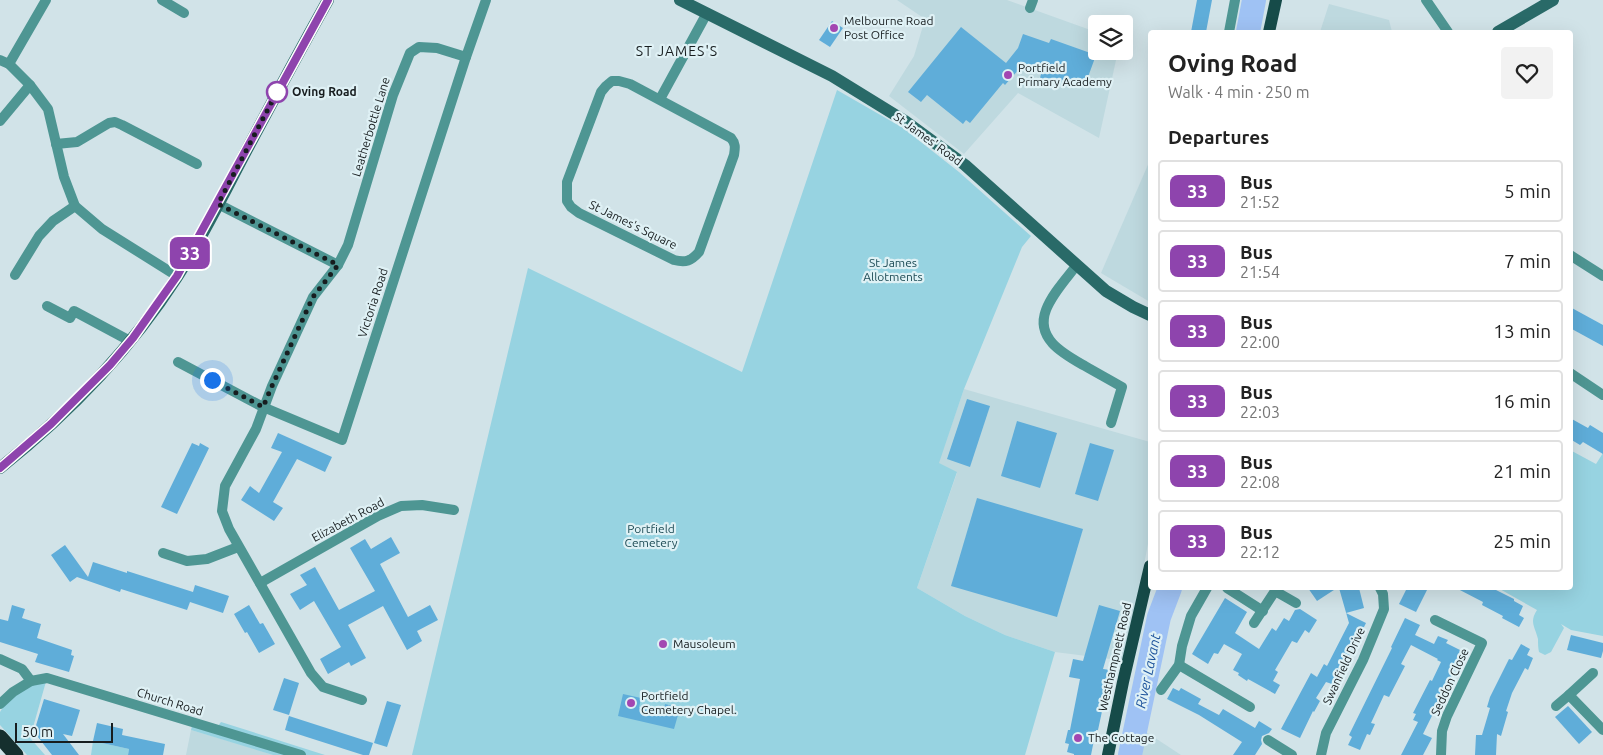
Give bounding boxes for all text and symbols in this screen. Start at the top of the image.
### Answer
place label: Melbourne Road Post Office [844,14,934,41]
map controls [1088,15,1133,60]
button: layers [1088,15,1133,60]
marker: Melbourne Road Post Office [828,22,840,34]
district label: ST JAMES'S [636,43,718,59]
button: heart [1501,47,1553,99]
text: Oving Road [1168,50,1297,77]
place label: Portfield Primary Academy [1018,61,1112,88]
marker: Portfield Primary Academy [1002,69,1014,81]
street label: Leatherbottle Lane [349,76,392,178]
marker: Oving Road [266,81,288,103]
text: Walk · 4 min · 250 m [1168,83,1310,101]
place label: Oving Road [292,85,357,98]
street label: St James' Road [892,109,965,168]
text: Departures [1168,126,1269,148]
text: Bus [1240,171,1273,193]
text: 5 min [1504,180,1551,202]
text: 33 [1187,181,1208,201]
text: 21:52 [1240,193,1280,211]
street label: St James's Square [587,198,679,251]
line badge: 33 [168,237,212,269]
text: Bus [1240,241,1273,263]
text: 33 [180,243,200,263]
text: 7 min [1504,250,1551,272]
text: 33 [1187,251,1208,271]
park label: St James Allotments [863,256,923,283]
text: 21:54 [1240,263,1280,281]
street label: Victoria Road [355,266,390,339]
text: Bus [1240,311,1273,333]
text: 13 min [1493,320,1551,342]
text: 33 [1187,321,1208,341]
text: 22:00 [1240,333,1280,351]
your location [200,368,225,393]
text: Bus [1240,381,1273,403]
text: 16 min [1493,390,1551,412]
text: 33 [1187,391,1208,411]
text: 22:03 [1240,403,1280,421]
text: Bus [1240,451,1273,473]
text: 21 min [1493,460,1551,482]
text: 33 [1187,461,1208,481]
text: 22:08 [1240,473,1280,491]
street label: Elizabeth Road [309,495,386,544]
text: Bus [1240,521,1273,543]
park label: Portfield Cemetery [625,522,678,549]
text: 25 min [1493,530,1551,552]
text: 33 [1187,531,1208,551]
text: 22:12 [1240,543,1280,561]
street label: Westhampnett Road [1096,601,1133,713]
street label: Swanfield Drive [1320,625,1367,707]
water label: River Lavant [1132,632,1164,710]
place label: Mausoleum [673,637,736,650]
marker: Mausoleum [657,638,669,650]
street label: Seddon Close [1428,646,1471,718]
street label: Church Road [136,685,205,718]
place label: Portfield Cemetery Chapel. [641,689,737,716]
marker: Portfield Cemetery Chapel. [625,697,637,709]
scale bar [15,720,112,743]
text: 50 m [22,724,53,740]
place label: The Cottage [1088,731,1154,744]
marker: The Cottage [1072,732,1084,744]

